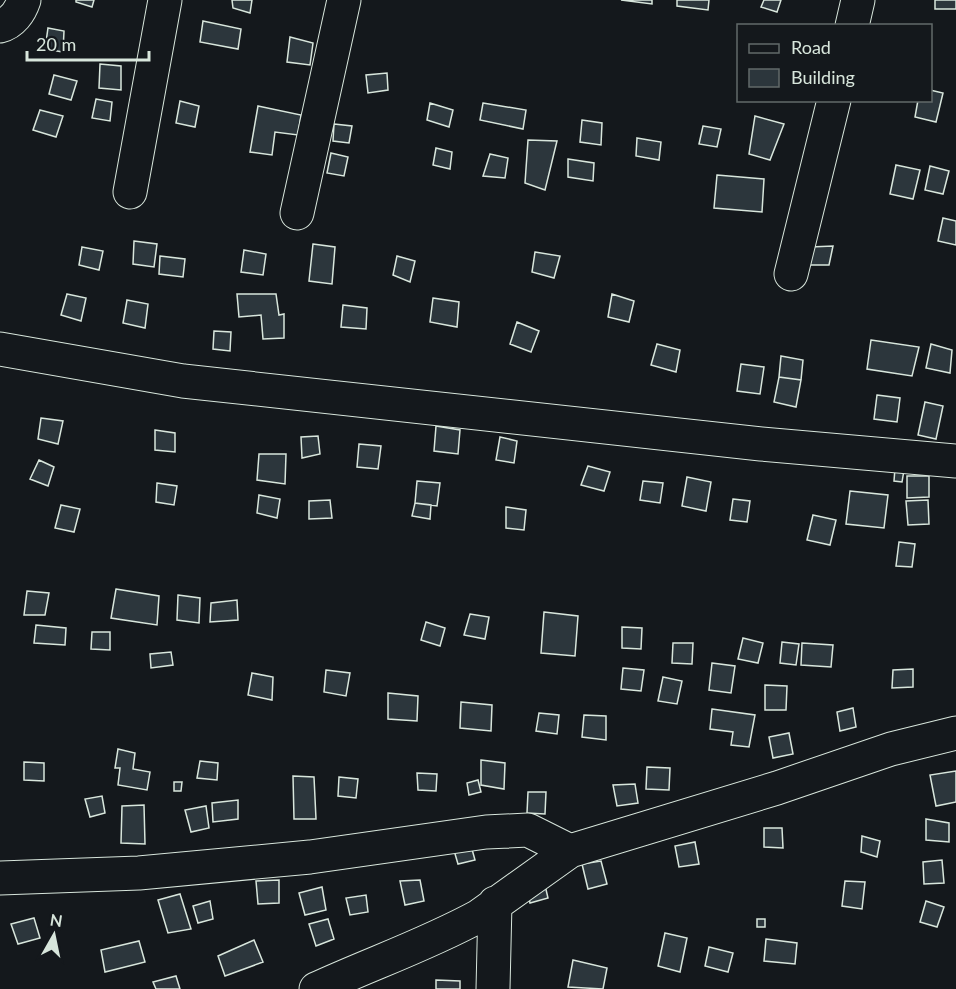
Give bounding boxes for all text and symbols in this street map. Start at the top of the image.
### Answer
scale bar [27,24,148,62]
legend [737,24,932,102]
text: 20 m [36,33,76,55]
text: Road [791,36,831,58]
text: Building [791,66,855,88]
north arrow [24,905,84,965]
text: N [49,909,64,930]

